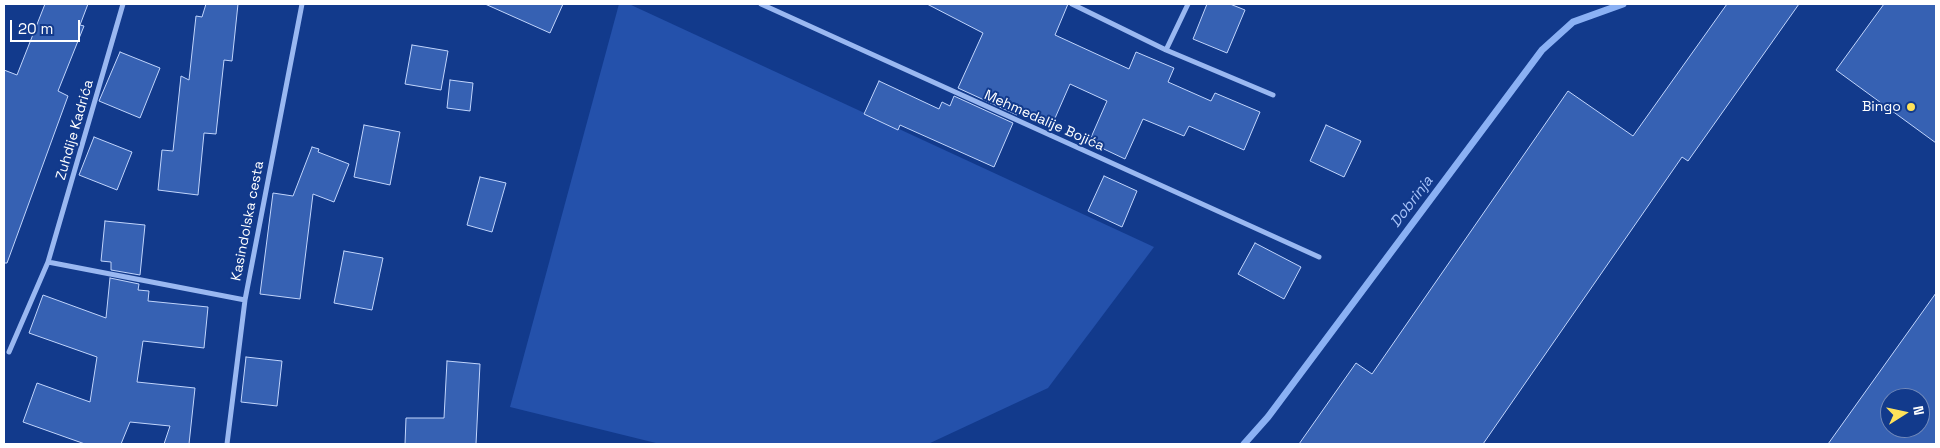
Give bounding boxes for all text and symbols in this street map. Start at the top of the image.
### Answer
scale bar [12,10,82,42]
text: 20 m [18,19,53,38]
street label: Zuhdije Kadrića [53,78,97,182]
street label: Mehmedalije Bojića [981,87,1107,155]
place label: Bingo [1862,99,1901,115]
marker: Bingo [1905,101,1917,113]
street label: Kasindolska cesta [228,160,268,282]
water label: Dobrinja [1387,173,1437,231]
north arrow [1880,388,1930,438]
text: N [1909,404,1928,417]

